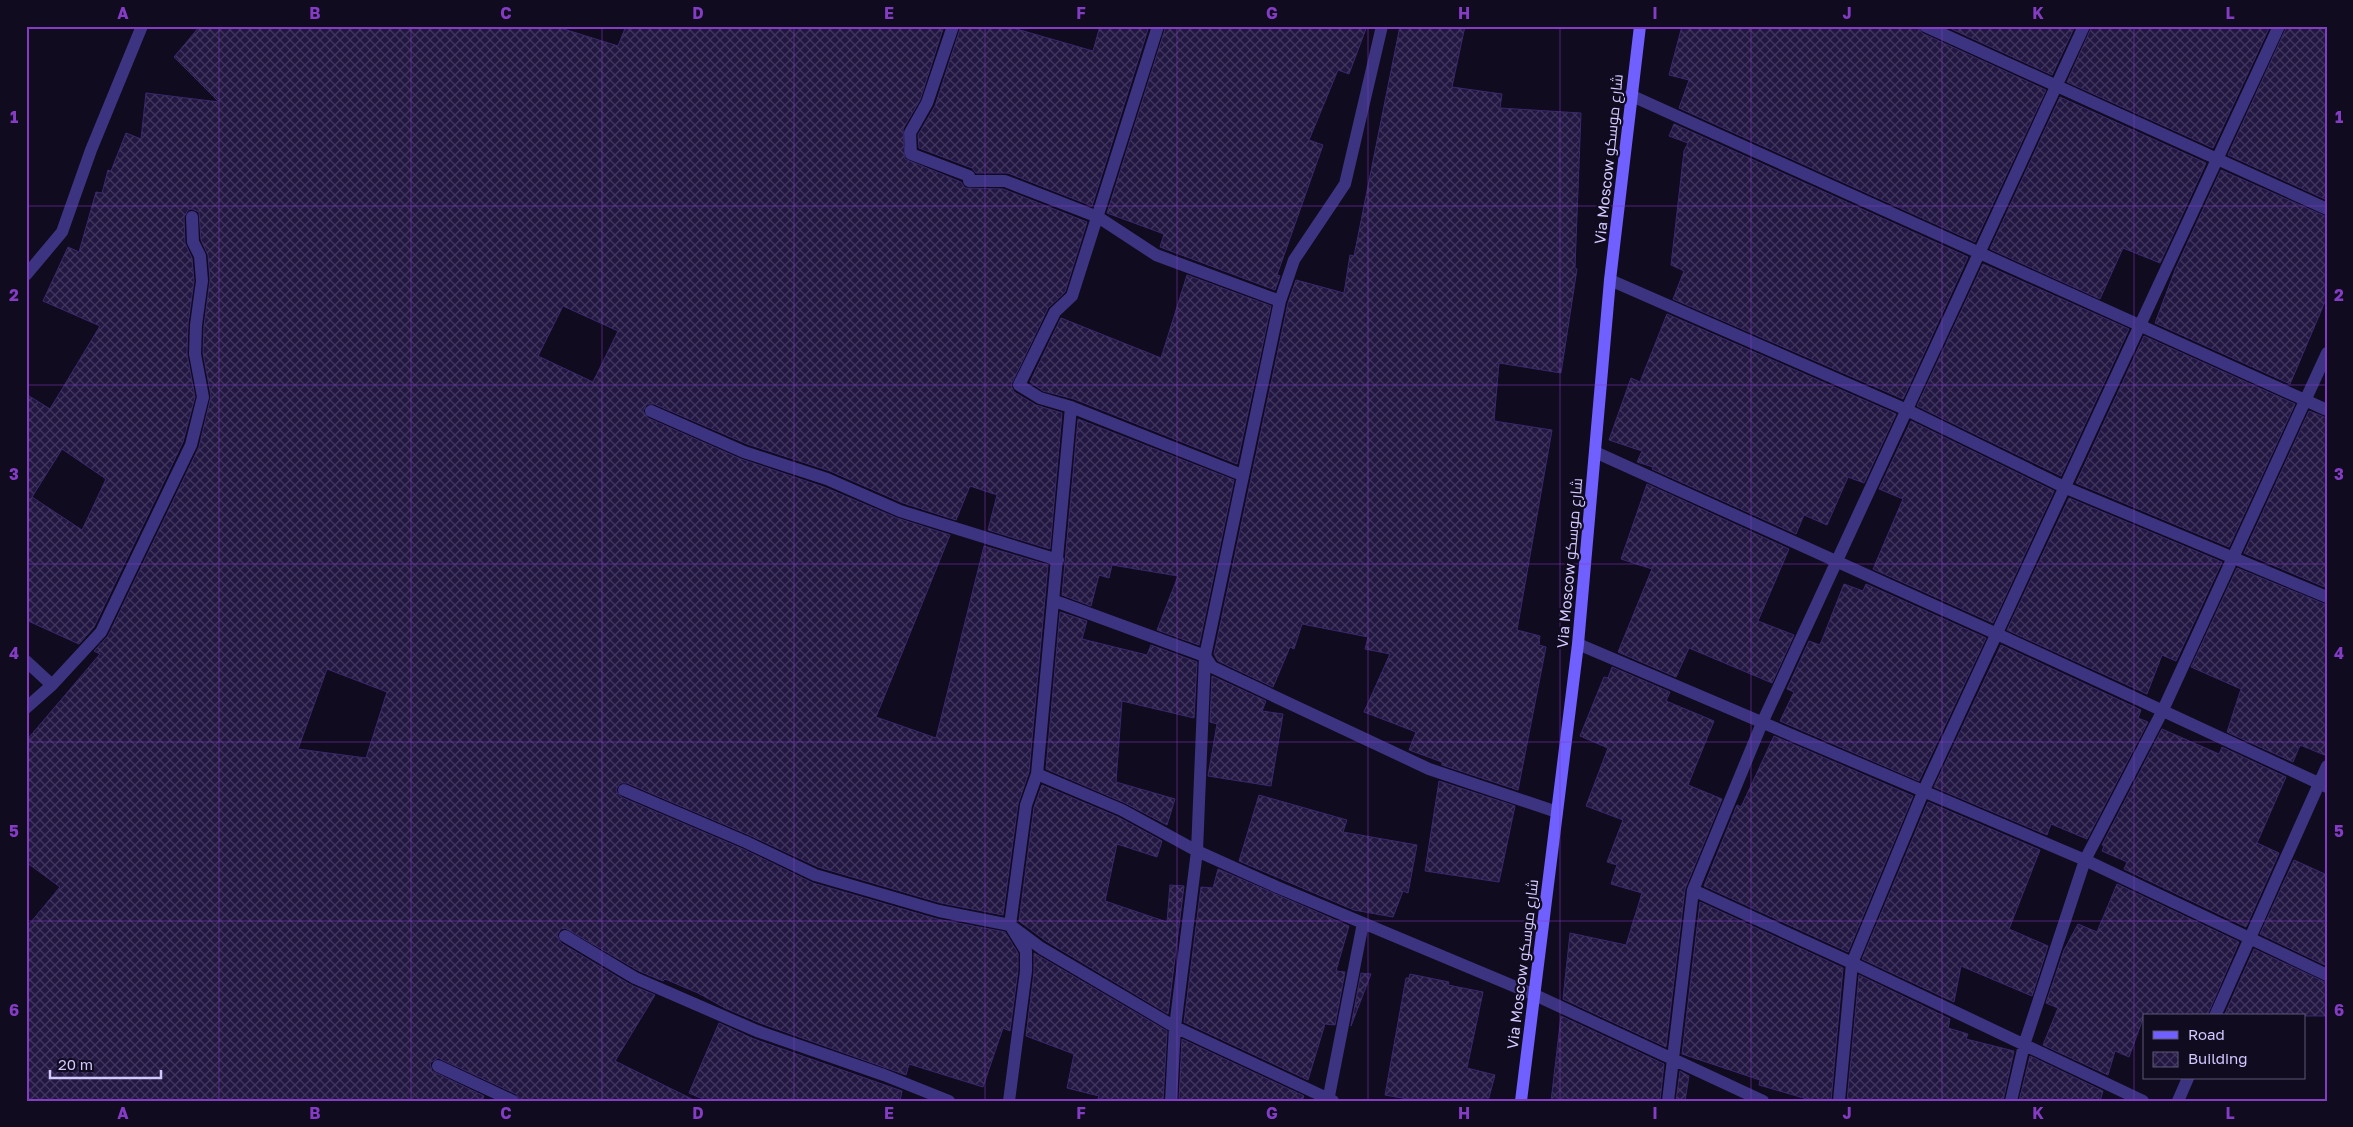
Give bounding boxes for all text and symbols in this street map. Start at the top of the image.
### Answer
text: A [117,3,129,23]
text: B [309,3,321,23]
text: C [500,3,512,23]
text: D [692,3,704,23]
text: E [884,3,894,23]
text: F [1076,3,1086,23]
text: G [1266,3,1278,23]
text: H [1458,3,1470,23]
text: I [1652,3,1658,23]
text: J [1842,3,1852,23]
text: K [2032,3,2044,23]
text: L [2225,3,2235,23]
street label: Via Moscow شارع موسكو [1590,73,1629,245]
text: 1 [10,107,18,127]
text: 1 [2335,107,2343,127]
text: 2 [9,285,19,305]
text: 2 [2334,285,2344,305]
text: 3 [9,464,19,484]
text: 3 [2334,464,2344,484]
street label: Via Moscow شارع موسكو [1553,477,1588,649]
text: 4 [9,643,19,663]
text: 4 [2334,643,2344,663]
text: 5 [9,821,19,841]
text: 5 [2334,821,2344,841]
street label: Via Moscow شارع موسكو [1503,878,1544,1050]
text: 6 [9,1000,19,1020]
text: 6 [2334,1000,2344,1020]
legend [2143,1014,2306,1080]
text: Road [2188,1025,2225,1043]
scale bar [50,1047,161,1079]
text: Building [2188,1049,2248,1067]
text: 20 m [58,1055,93,1073]
text: A [117,1103,129,1123]
text: B [309,1103,321,1123]
text: C [500,1103,512,1123]
text: D [692,1103,704,1123]
text: E [884,1103,894,1123]
text: F [1076,1103,1086,1123]
text: G [1266,1103,1278,1123]
text: H [1458,1103,1470,1123]
text: I [1652,1103,1658,1123]
text: J [1842,1103,1852,1123]
text: K [2032,1103,2044,1123]
text: L [2225,1103,2235,1123]

